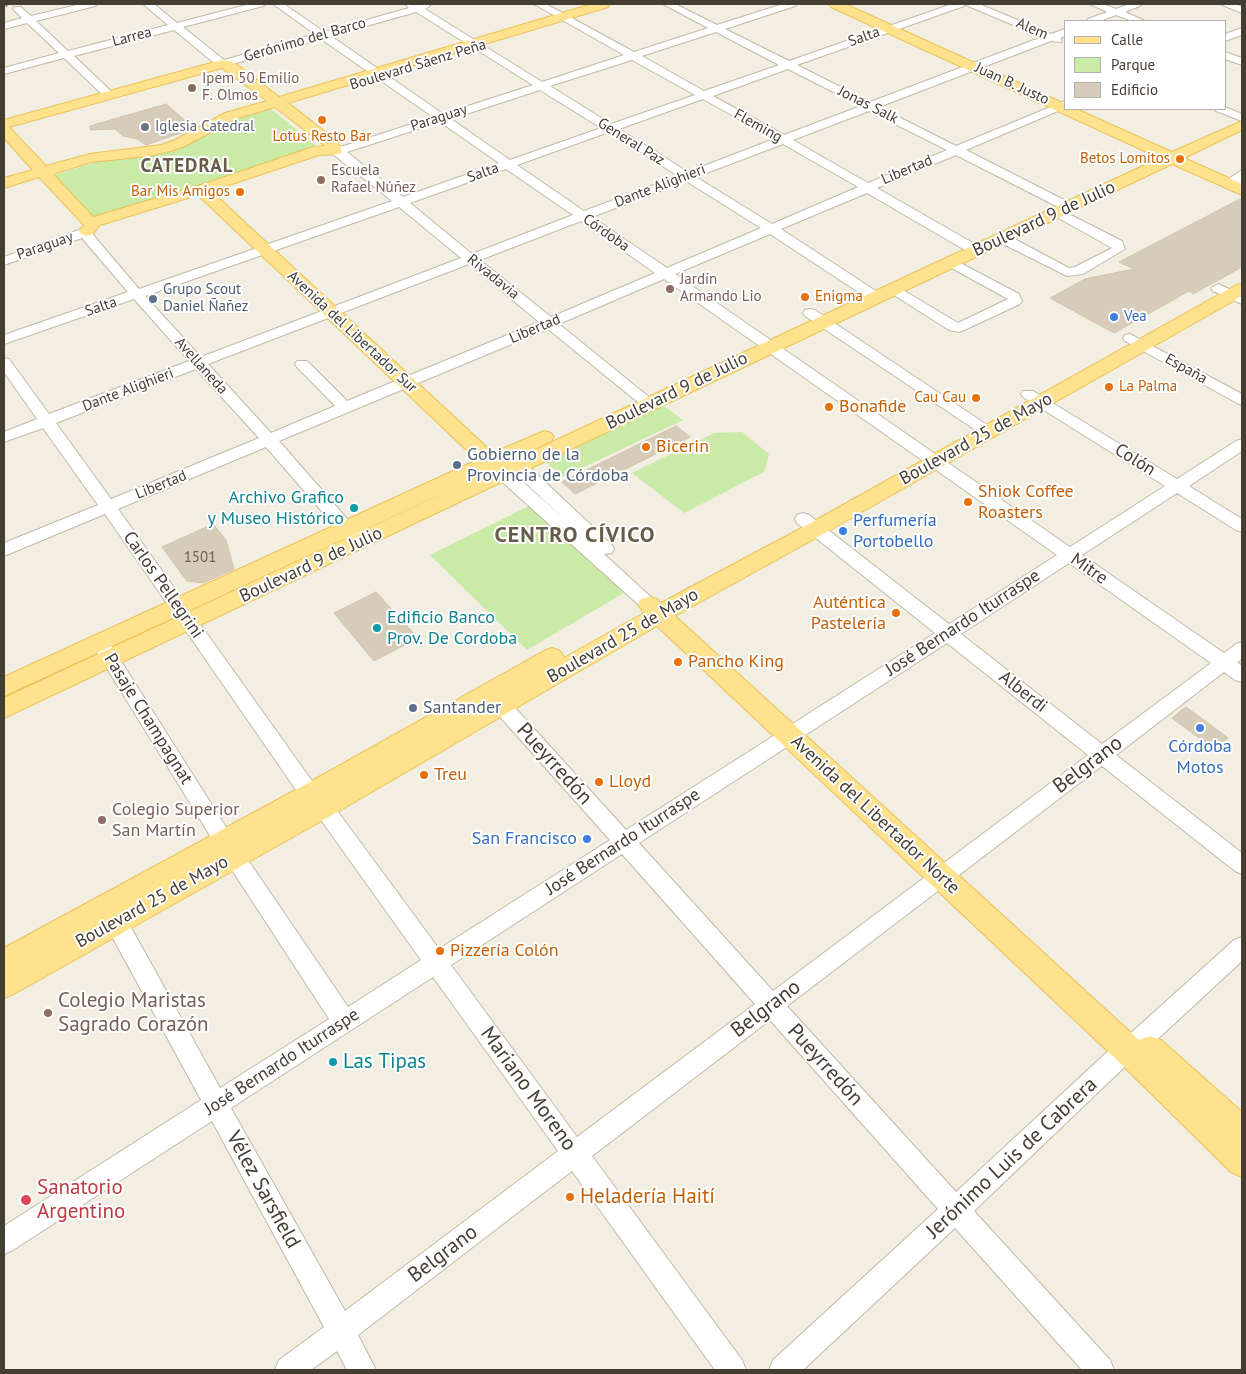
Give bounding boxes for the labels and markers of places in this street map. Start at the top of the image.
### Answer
place label: Ipem 50 Emilio F. Olmos [202,70,299,105]
marker: Ipem 50 Emilio F. Olmos [186,82,198,94]
marker: Lotus Resto Bar [316,114,328,126]
place label: Iglesia Catedral [155,118,254,136]
marker: Iglesia Catedral [139,121,151,133]
place label: Lotus Resto Bar [273,128,371,146]
place label: Betos Lomitos [1080,150,1170,168]
marker: Betos Lomitos [1174,153,1186,165]
place label: Escuela Rafael Núñez [331,162,416,197]
marker: Escuela Rafael Núñez [315,174,327,186]
place label: Bar Mis Amigos [131,183,230,201]
marker: Bar Mis Amigos [234,186,246,198]
place label: Jardín Armando Lio [680,271,762,306]
place label: Grupo Scout Daniel Ñañez [163,281,248,316]
marker: Jardín Armando Lio [664,283,676,295]
place label: Enigma [815,288,863,306]
marker: Enigma [799,291,811,303]
marker: Grupo Scout Daniel Ñañez [147,293,159,305]
place label: Vea [1124,308,1147,326]
marker: Vea [1108,311,1120,323]
place label: La Palma [1119,378,1177,396]
marker: La Palma [1103,381,1115,393]
place label: Cau Cau [914,389,966,407]
marker: Cau Cau [970,392,982,404]
place label: Bonafide [839,396,906,418]
marker: Bonafide [823,401,835,413]
place label: Bicerin [656,436,709,458]
marker: Bicerin [640,441,652,453]
place label: Gobierno de la Provincia de Córdoba [467,444,629,486]
marker: Gobierno de la Provincia de Córdoba [451,459,463,471]
place label: Shiok Coffee Roasters [978,481,1074,524]
place label: Archivo Grafico y Museo Histórico [208,487,344,530]
marker: Shiok Coffee Roasters [962,496,974,508]
marker: Archivo Grafico y Museo Histórico [348,502,360,514]
place label: Perfumería Portobello [853,510,937,552]
marker: Perfumería Portobello [837,525,849,537]
place label: Auténtica Pastelería [811,592,886,634]
place label: Edificio Banco Prov. De Cordoba [387,607,517,650]
marker: Auténtica Pastelería [890,607,902,619]
marker: Edificio Banco Prov. De Cordoba [371,622,383,634]
place label: Pancho King [688,651,784,673]
marker: Pancho King [672,656,684,668]
place label: Santander [423,697,501,719]
marker: Santander [407,702,419,714]
marker: Córdoba Motos [1194,722,1206,734]
place label: Córdoba Motos [1168,736,1232,779]
place label: Treu [434,764,467,786]
marker: Treu [418,769,430,781]
place label: Lloyd [609,771,651,793]
marker: Lloyd [593,776,605,788]
place label: Colegio Superior San Martín [112,799,239,842]
marker: Colegio Superior San Martín [96,814,108,826]
place label: San Francisco [472,828,577,850]
marker: San Francisco [581,833,593,845]
place label: Pizzería Colón [450,940,559,962]
marker: Pizzería Colón [434,945,446,957]
place label: Colegio Maristas Sagrado Corazón [58,988,208,1038]
marker: Colegio Maristas Sagrado Corazón [42,1007,54,1019]
place label: Las Tipas [343,1049,426,1075]
marker: Las Tipas [327,1056,339,1068]
place label: Sanatorio Argentino [37,1175,125,1225]
place label: Heladería Haití [580,1184,715,1210]
marker: Heladería Haití [564,1191,576,1203]
marker: Sanatorio Argentino [19,1193,33,1207]

